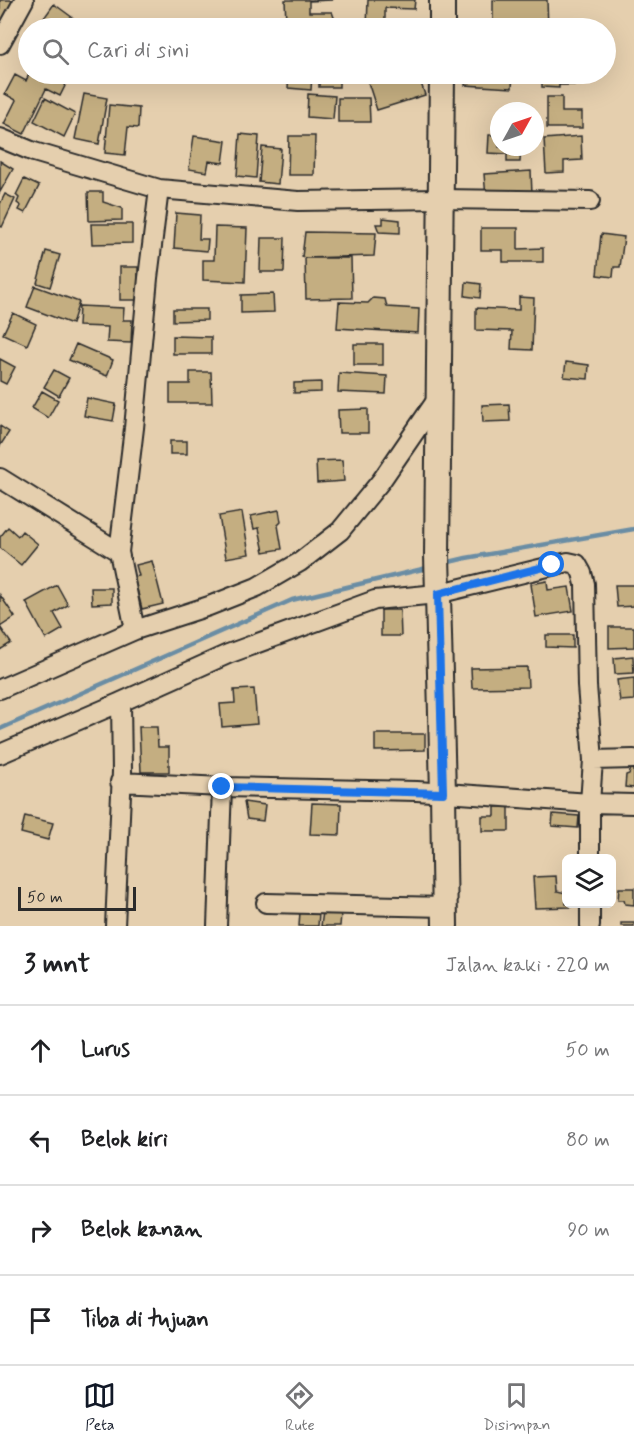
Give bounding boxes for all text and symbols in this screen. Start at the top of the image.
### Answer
search box [18,18,616,84]
icon: search [39,35,72,68]
text: Cari di sini [87,37,189,65]
north arrow [490,102,544,156]
route start [538,551,564,577]
route end [208,773,234,799]
map controls [562,854,616,908]
button: layers [562,854,616,908]
scale bar [18,884,136,912]
text: 50 m [27,887,63,908]
text: 3 mnt [24,948,90,982]
text: Jalan kaki · 220 m [446,952,610,979]
icon: ahead [24,1034,57,1067]
text: Lurus [81,1036,130,1064]
text: 50 m [565,1037,610,1064]
icon: left [24,1124,57,1157]
text: Belok kiri [81,1126,168,1154]
text: 80 m [566,1127,610,1154]
icon: right [24,1214,57,1247]
text: Belok kanan [81,1216,202,1244]
text: 90 m [567,1217,610,1244]
icon: arrive [24,1304,57,1337]
text: Tiba di tujuan [81,1306,209,1334]
tab: Peta [83,1379,116,1436]
tab: Rute [283,1379,316,1436]
tab: Disimpan [483,1379,551,1436]

